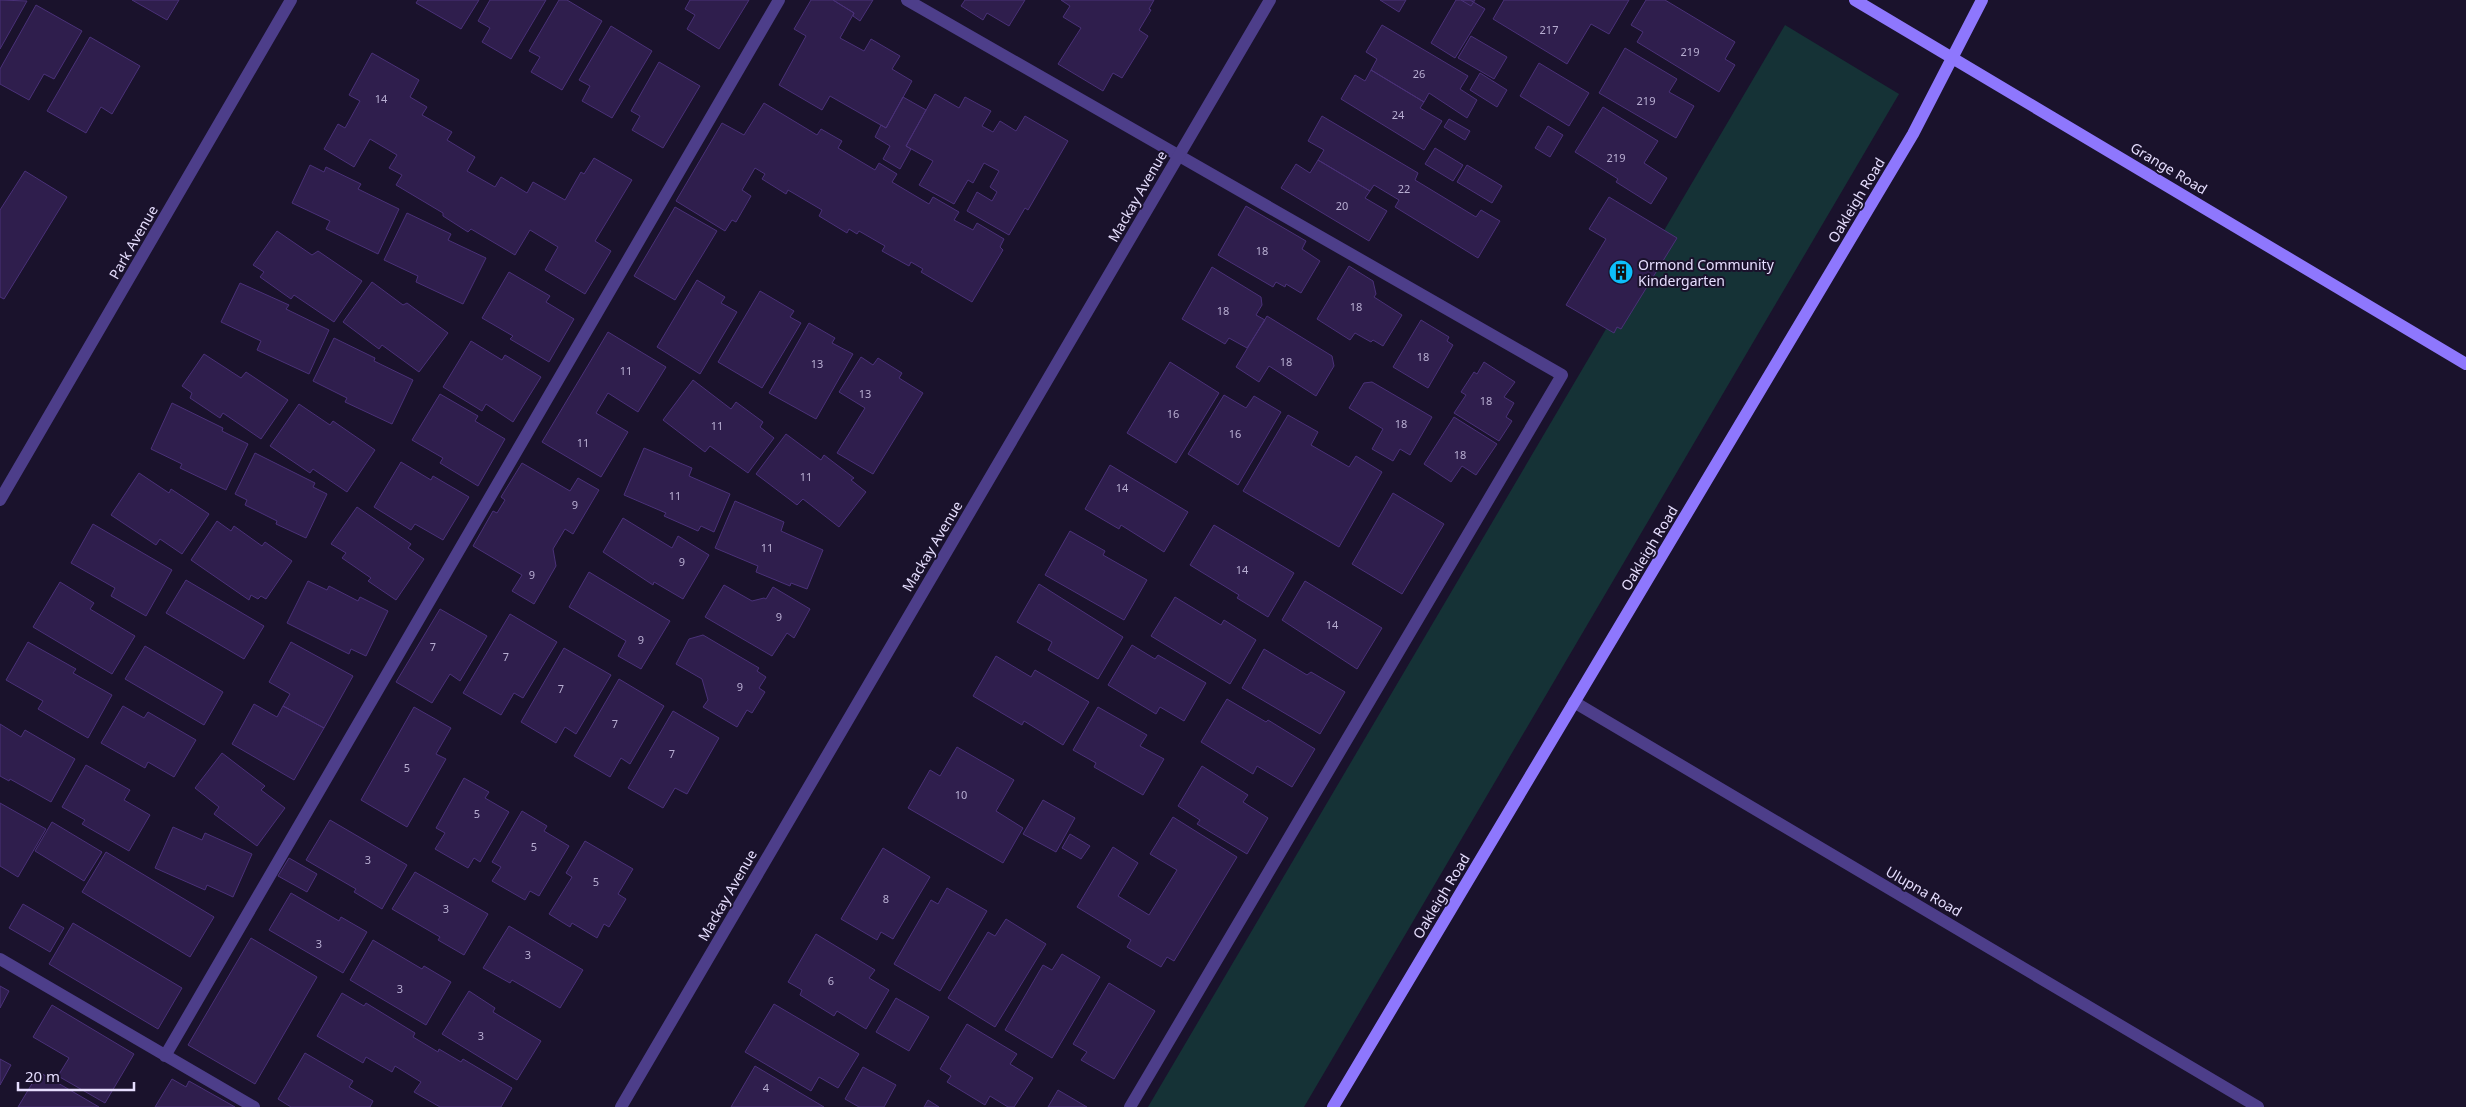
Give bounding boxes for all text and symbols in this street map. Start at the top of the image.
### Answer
house number: 217 [1540,22,1558,37]
house number: 219 [1681,44,1699,59]
house number: 26 [1413,66,1425,81]
house number: 14 [375,91,388,106]
house number: 219 [1637,93,1655,108]
house number: 24 [1392,107,1405,122]
street label: Grange Road [2127,138,2211,198]
street label: Mackay Avenue [1103,147,1171,245]
house number: 219 [1607,150,1625,165]
street label: Oakleigh Road [1823,154,1889,246]
house number: 22 [1398,181,1410,196]
house number: 20 [1336,198,1348,213]
street label: Park Avenue [104,201,162,282]
house number: 18 [1256,243,1268,258]
place label: Ormond Community Kindergarten [1638,255,1775,290]
building icon: Ormond Community Kindergarten [1608,259,1634,285]
house number: 18 [1350,299,1362,314]
house number: 18 [1217,303,1229,318]
house number: 18 [1417,349,1429,364]
house number: 18 [1280,354,1292,369]
house number: 13 [811,356,823,371]
house number: 11 [620,363,632,378]
house number: 13 [859,386,871,401]
house number: 18 [1480,393,1492,408]
house number: 16 [1167,406,1179,421]
house number: 18 [1395,416,1407,431]
house number: 11 [711,418,723,433]
house number: 16 [1229,426,1241,441]
house number: 11 [577,435,589,450]
house number: 18 [1454,447,1466,462]
house number: 11 [800,469,812,484]
house number: 14 [1116,480,1129,495]
house number: 11 [669,488,681,503]
house number: 9 [572,497,578,512]
street label: Mackay Avenue [897,497,967,595]
street label: Oakleigh Road [1616,502,1682,594]
house number: 11 [761,540,773,555]
house number: 9 [679,554,685,569]
house number: 14 [1236,562,1249,577]
house number: 9 [529,567,535,582]
house number: 9 [776,609,782,624]
house number: 14 [1326,617,1339,632]
house number: 9 [638,632,644,647]
house number: 7 [430,639,436,654]
house number: 7 [503,649,509,664]
house number: 9 [737,679,743,694]
house number: 7 [558,681,564,696]
house number: 7 [612,716,618,731]
house number: 7 [669,746,675,761]
house number: 5 [404,760,410,775]
house number: 10 [955,787,967,802]
house number: 5 [474,806,480,821]
house number: 5 [531,839,537,854]
street label: Mackay Avenue [693,846,761,944]
street label: Oakleigh Road [1408,850,1474,942]
house number: 3 [365,852,371,867]
street label: Ulupna Road [1882,862,1966,920]
house number: 5 [593,874,599,889]
house number: 8 [883,891,889,906]
house number: 3 [443,901,449,916]
house number: 3 [316,936,322,951]
house number: 3 [525,947,531,962]
house number: 6 [828,973,834,988]
house number: 3 [397,981,403,996]
house number: 3 [478,1028,484,1043]
scale bar [18,1060,134,1092]
text: 20 m [25,1066,60,1086]
house number: 4 [763,1080,770,1095]

